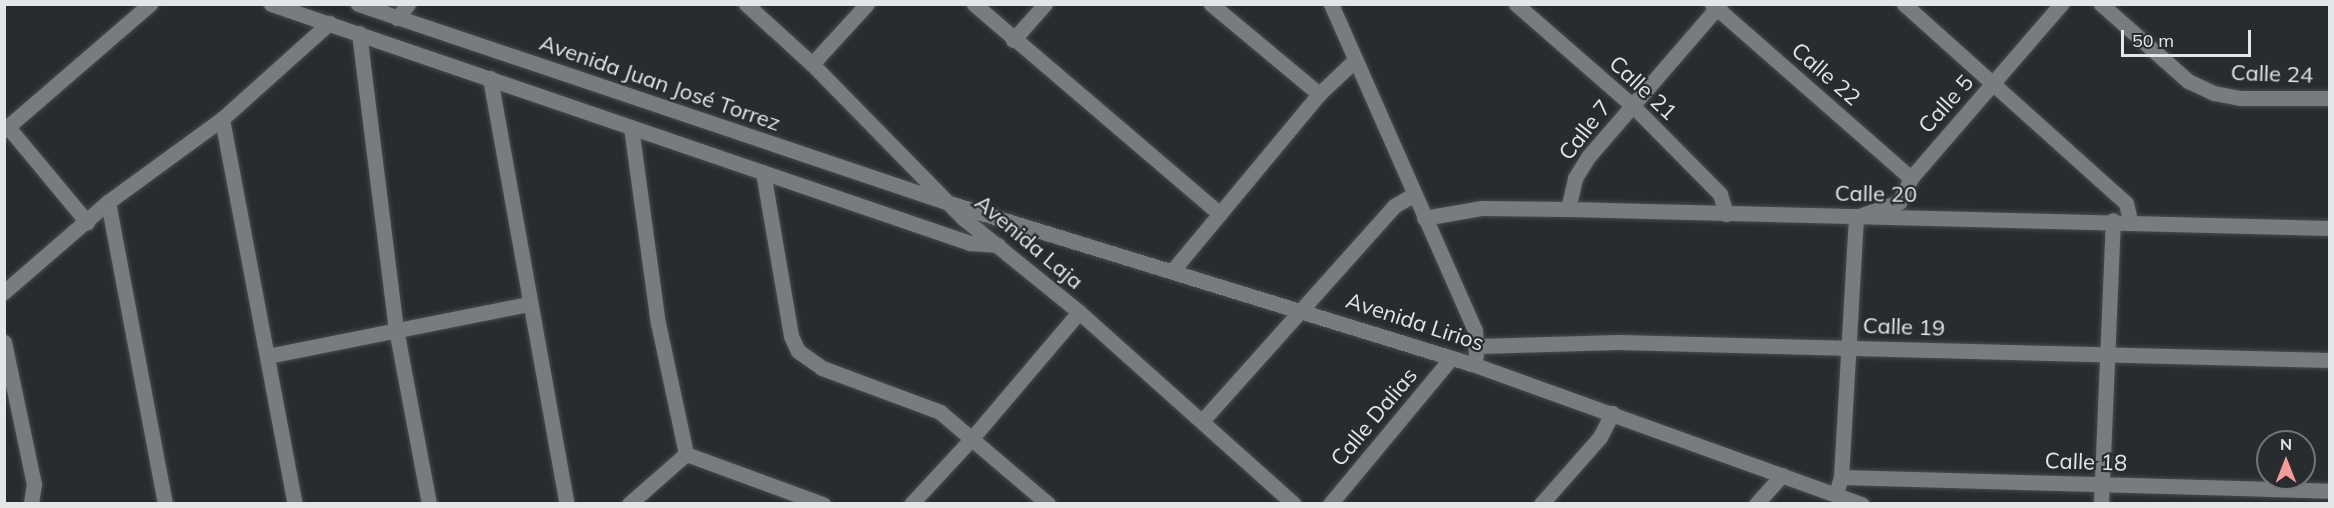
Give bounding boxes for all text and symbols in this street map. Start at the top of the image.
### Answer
scale bar [2124,18,2254,56]
street label: Avenida Juan José Torrez [536,29,784,137]
text: 50 m [2132,29,2174,52]
street label: Calle 22 [1786,37,1866,111]
street label: Calle 21 [1604,50,1682,126]
street label: Calle 24 [2230,59,2314,89]
street label: Calle 5 [1913,69,1979,139]
street label: Calle 7 [1553,95,1617,165]
street label: Calle 20 [1835,180,1917,208]
street label: Avenida Laja [970,189,1088,295]
street label: Avenida Lirios [1343,287,1487,357]
street label: Calle 19 [1862,312,1946,342]
street label: Calle Dalias [1325,362,1423,472]
north arrow [2256,430,2316,490]
text: N [2280,434,2292,454]
street label: Calle 18 [2044,447,2128,477]

